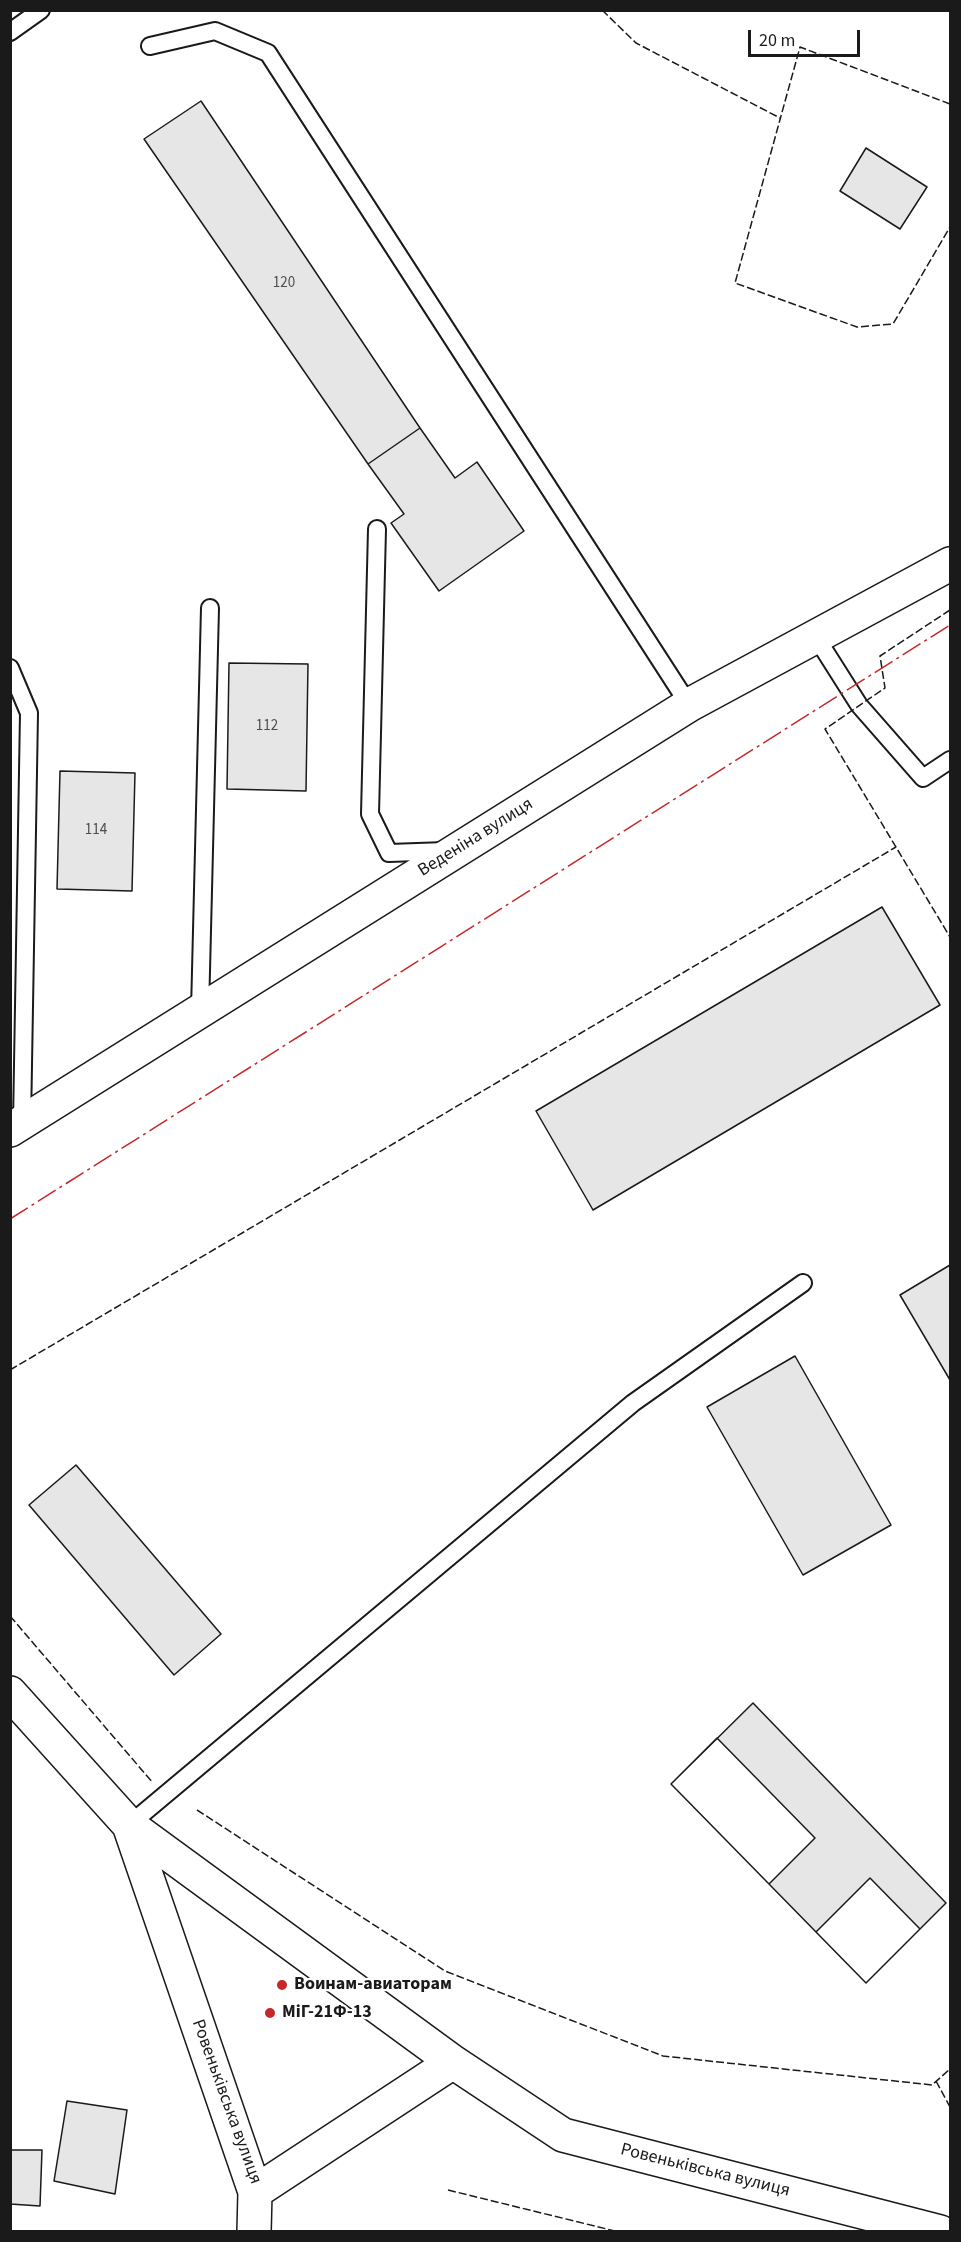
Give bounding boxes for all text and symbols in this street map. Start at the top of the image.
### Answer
scale bar [751,18,864,56]
text: 20 m [759,28,795,53]
house number: 120 [273,275,295,293]
house number: 112 [256,718,278,736]
street label: Веденіна вулиця [414,794,538,882]
house number: 114 [85,822,107,840]
place label: Воинам-авиаторам [294,1974,452,1996]
marker: Воинам-авиаторам [275,1978,289,1992]
place label: МіГ-21Ф-13 [282,2002,372,2024]
marker: МіГ-21Ф-13 [263,2006,277,2020]
street label: Ровеньківська вулиця [186,2017,266,2187]
street label: Ровеньківська вулиця [618,2139,792,2203]

